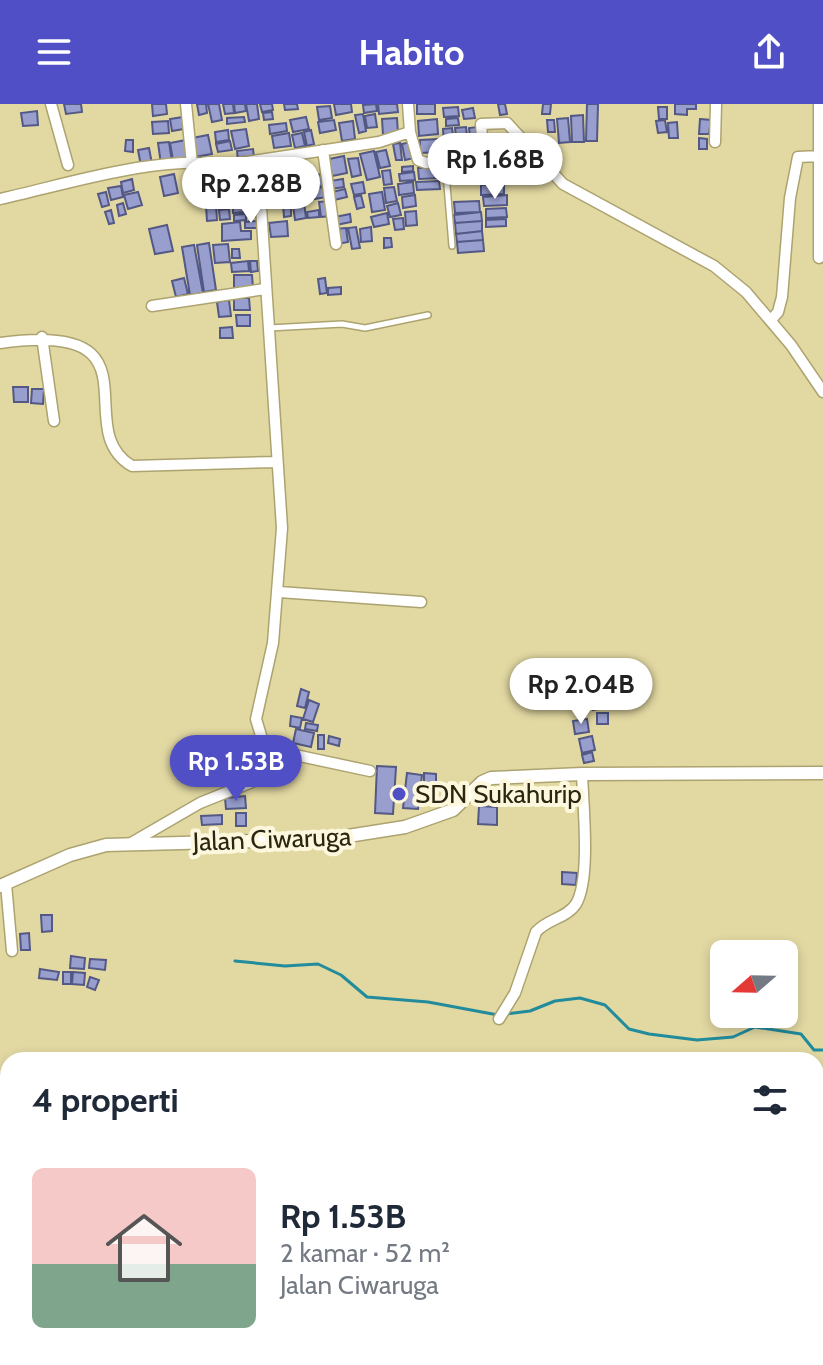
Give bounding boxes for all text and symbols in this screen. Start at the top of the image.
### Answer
icon: menu [32,30,76,74]
text: Habito [359,30,464,74]
icon: share [747,30,791,74]
pin: Rp 1.68B [412,133,578,201]
text: Rp 1.68B [446,143,544,175]
pin: Rp 2.28B [168,157,334,225]
text: Rp 2.28B [200,167,302,199]
pin: Rp 2.04B [498,658,664,726]
text: Rp 2.04B [528,668,634,700]
pin: Rp 1.53B [153,735,319,803]
text: Rp 1.53B [188,745,284,777]
place label: SDN Sukahurip [415,778,582,810]
marker: SDN Sukahurip [390,785,408,803]
street label: Jalan Ciwaruga [191,820,352,858]
north arrow [710,940,798,1028]
map controls [710,940,798,1028]
icon: filters [748,1078,792,1122]
text: 4 properti [32,1079,179,1121]
text: Rp 1.53B [280,1195,406,1237]
icon: home [96,1200,192,1296]
text: 2 kamar · 52 m² [280,1237,450,1269]
text: Jalan Ciwaruga [280,1269,439,1301]

